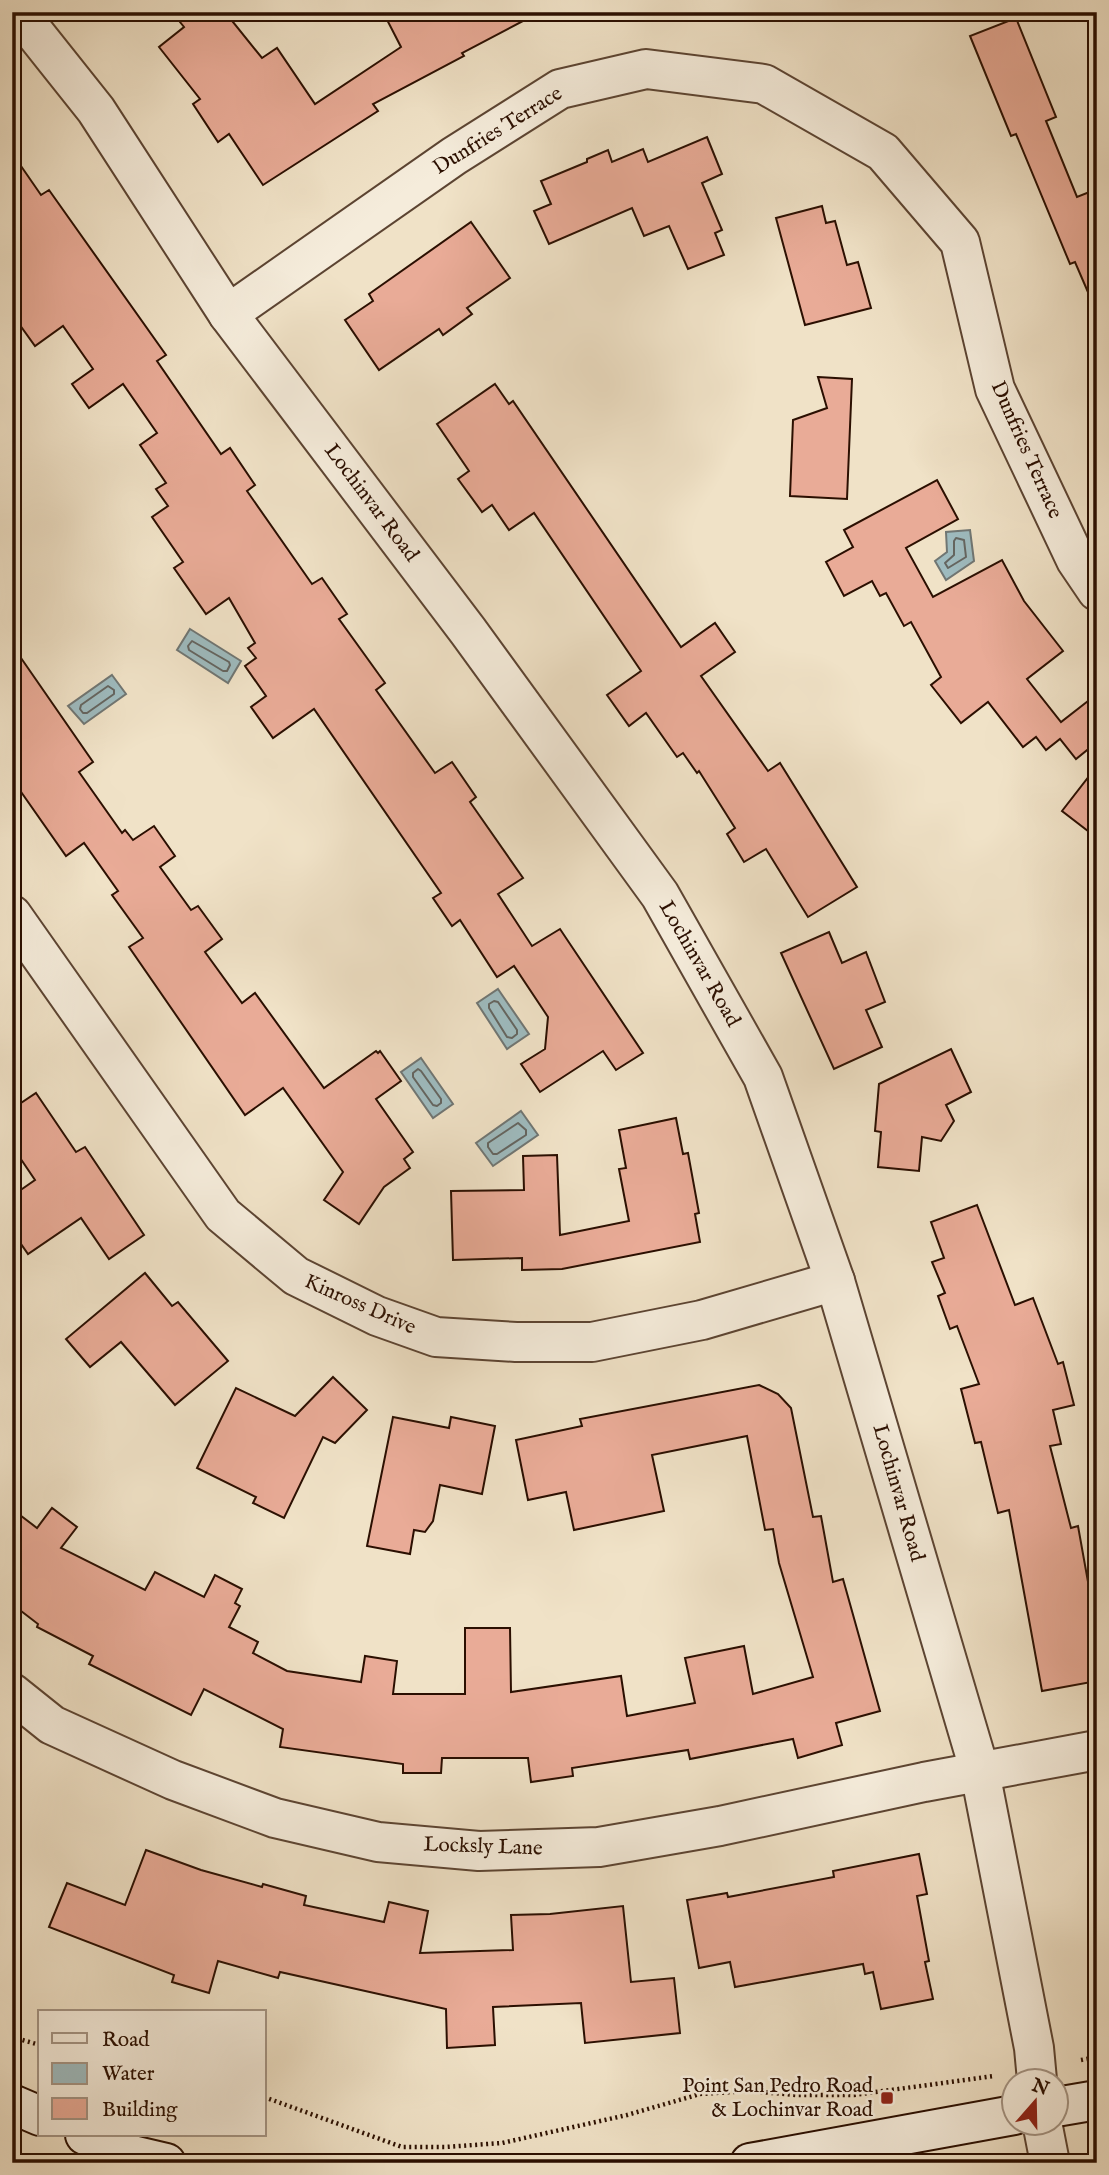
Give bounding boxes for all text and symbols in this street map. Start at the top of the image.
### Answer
street label: Dunfries Terrace [428,80,568,182]
street label: Dunfries Terrace [984,377,1069,523]
street label: Lochinvar Road [318,438,425,568]
street label: Lochinvar Road [652,896,746,1033]
street label: Kinross Drive [300,1268,420,1342]
street label: Lochinvar Road [866,1421,931,1565]
street label: Locksly Lane [423,1831,543,1863]
legend [38,2010,266,2136]
text: Road [102,2027,150,2054]
text: Water [102,2061,155,2088]
north arrow [1000,2066,1070,2136]
place label: Point San Pedro Road & Lochinvar Road [682,2073,874,2124]
text: N [1027,2073,1052,2102]
marker: Point San Pedro Road & Lochinvar Road [879,2090,895,2106]
text: Building [102,2097,178,2124]

